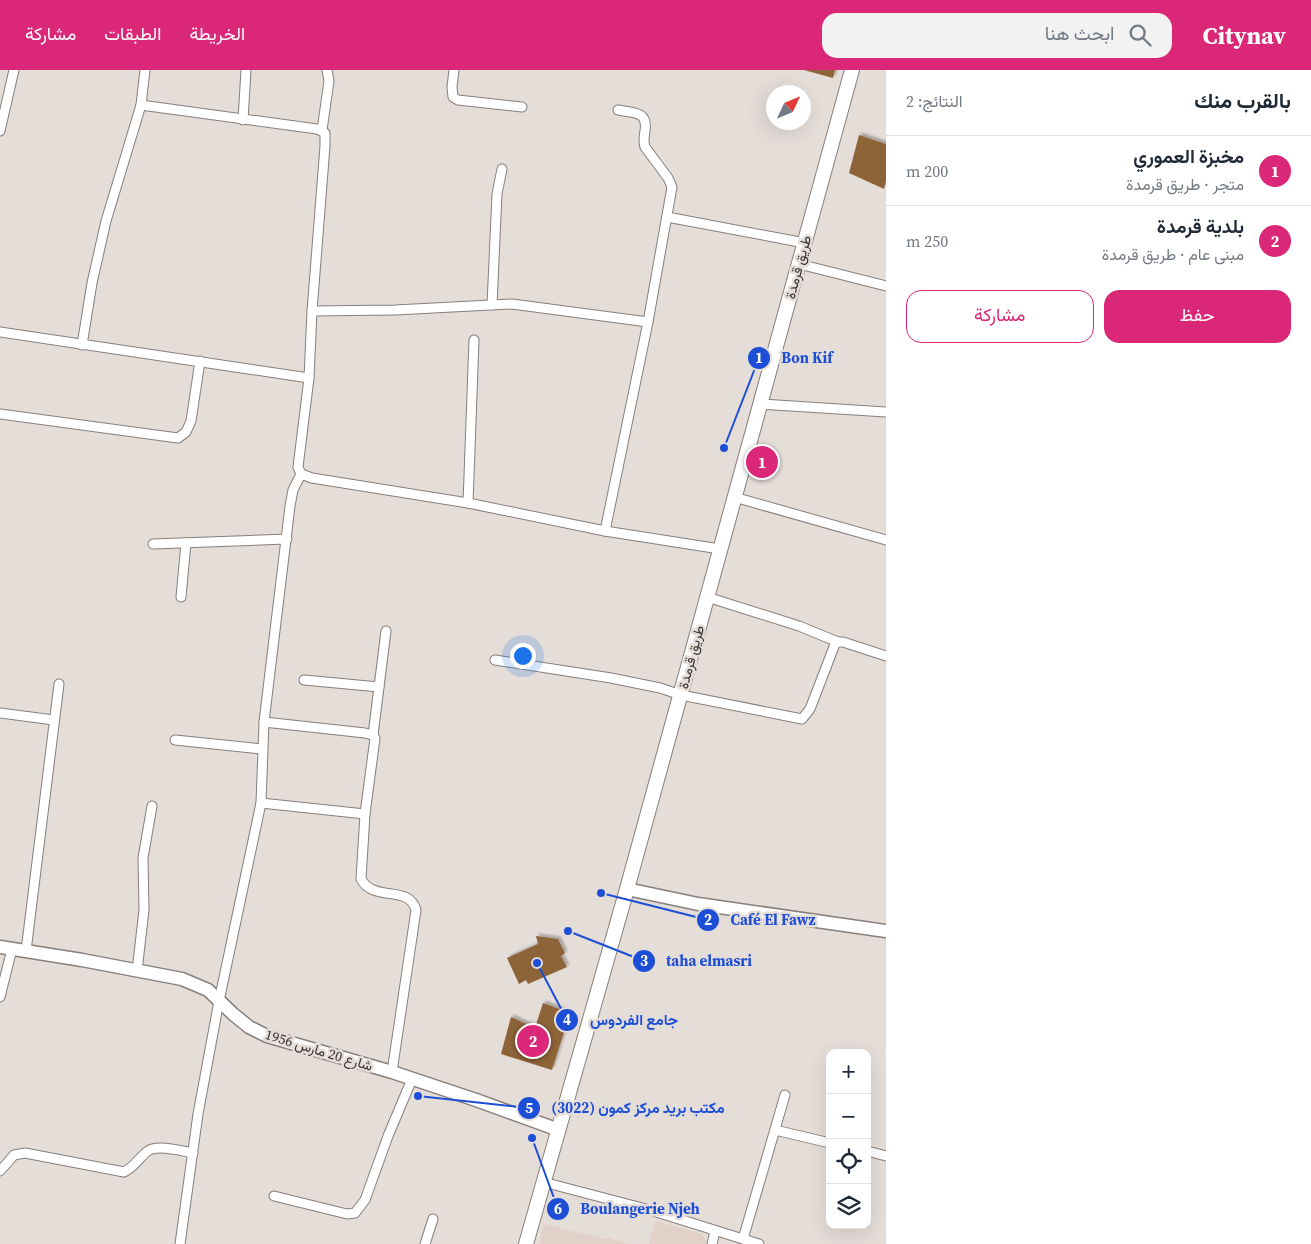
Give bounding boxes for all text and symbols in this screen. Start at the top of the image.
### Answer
search box [822,13,1172,58]
text: Citynav [1202,19,1286,52]
text: ابحث هنا [1045,20,1114,46]
text: مشاركة [25,21,76,46]
text: الطبقات [104,21,161,46]
text: الخريطة [189,21,245,46]
icon: search [1126,21,1154,49]
north arrow [766,85,811,130]
text: بالقرب منك [1194,86,1291,115]
text: النتائج: 2 [906,90,962,112]
text: مخبزة العموري [1133,143,1244,169]
text: 200 m [906,160,948,182]
text: 1 [1271,160,1279,182]
text: متجر · طريق قرمدة [1126,173,1244,195]
text: بلدية قرمدة [1157,213,1244,239]
text: 250 m [906,230,948,252]
text: 2 [1271,230,1279,252]
street label: طريق قرمدة [780,233,816,301]
text: مبنى عام · طريق قرمدة [1102,243,1244,265]
button: مشاركة [906,290,1094,343]
button: حفظ [1104,290,1291,343]
callout: Bon Kif [746,343,843,373]
text: 1 [755,347,763,368]
text: Bon Kif [781,347,834,368]
pin: 1 [746,443,778,481]
street label: طريق قرمدة [673,623,709,691]
your location [510,643,536,669]
callout: Café El Fawz [696,905,826,935]
text: 2 [704,909,712,930]
text: Café El Fawz [731,909,815,930]
callout: taha elmasri [631,946,762,976]
text: 3 [640,950,648,971]
text: taha elmasri [666,950,752,971]
callout: جامع الفردوس [555,1005,688,1035]
text: 4 [563,1009,571,1030]
text: جامع الفردوس [590,1009,678,1030]
pin: 2 [517,1022,549,1060]
street label: شارع 20 مارس 1956 [263,1024,375,1077]
map controls [826,1049,871,1229]
button: + [826,1049,871,1094]
callout: مكتب بريد مركز كمون (3022) [516,1093,735,1123]
button: − [826,1094,871,1139]
text: 5 [525,1097,533,1118]
text: مكتب بريد مركز كمون (3022) [551,1097,725,1118]
button: locate [826,1139,871,1184]
button: layers [826,1184,871,1229]
callout: Boulangerie Njeh [545,1194,710,1224]
text: 6 [554,1198,562,1219]
text: Boulangerie Njeh [580,1198,700,1219]

